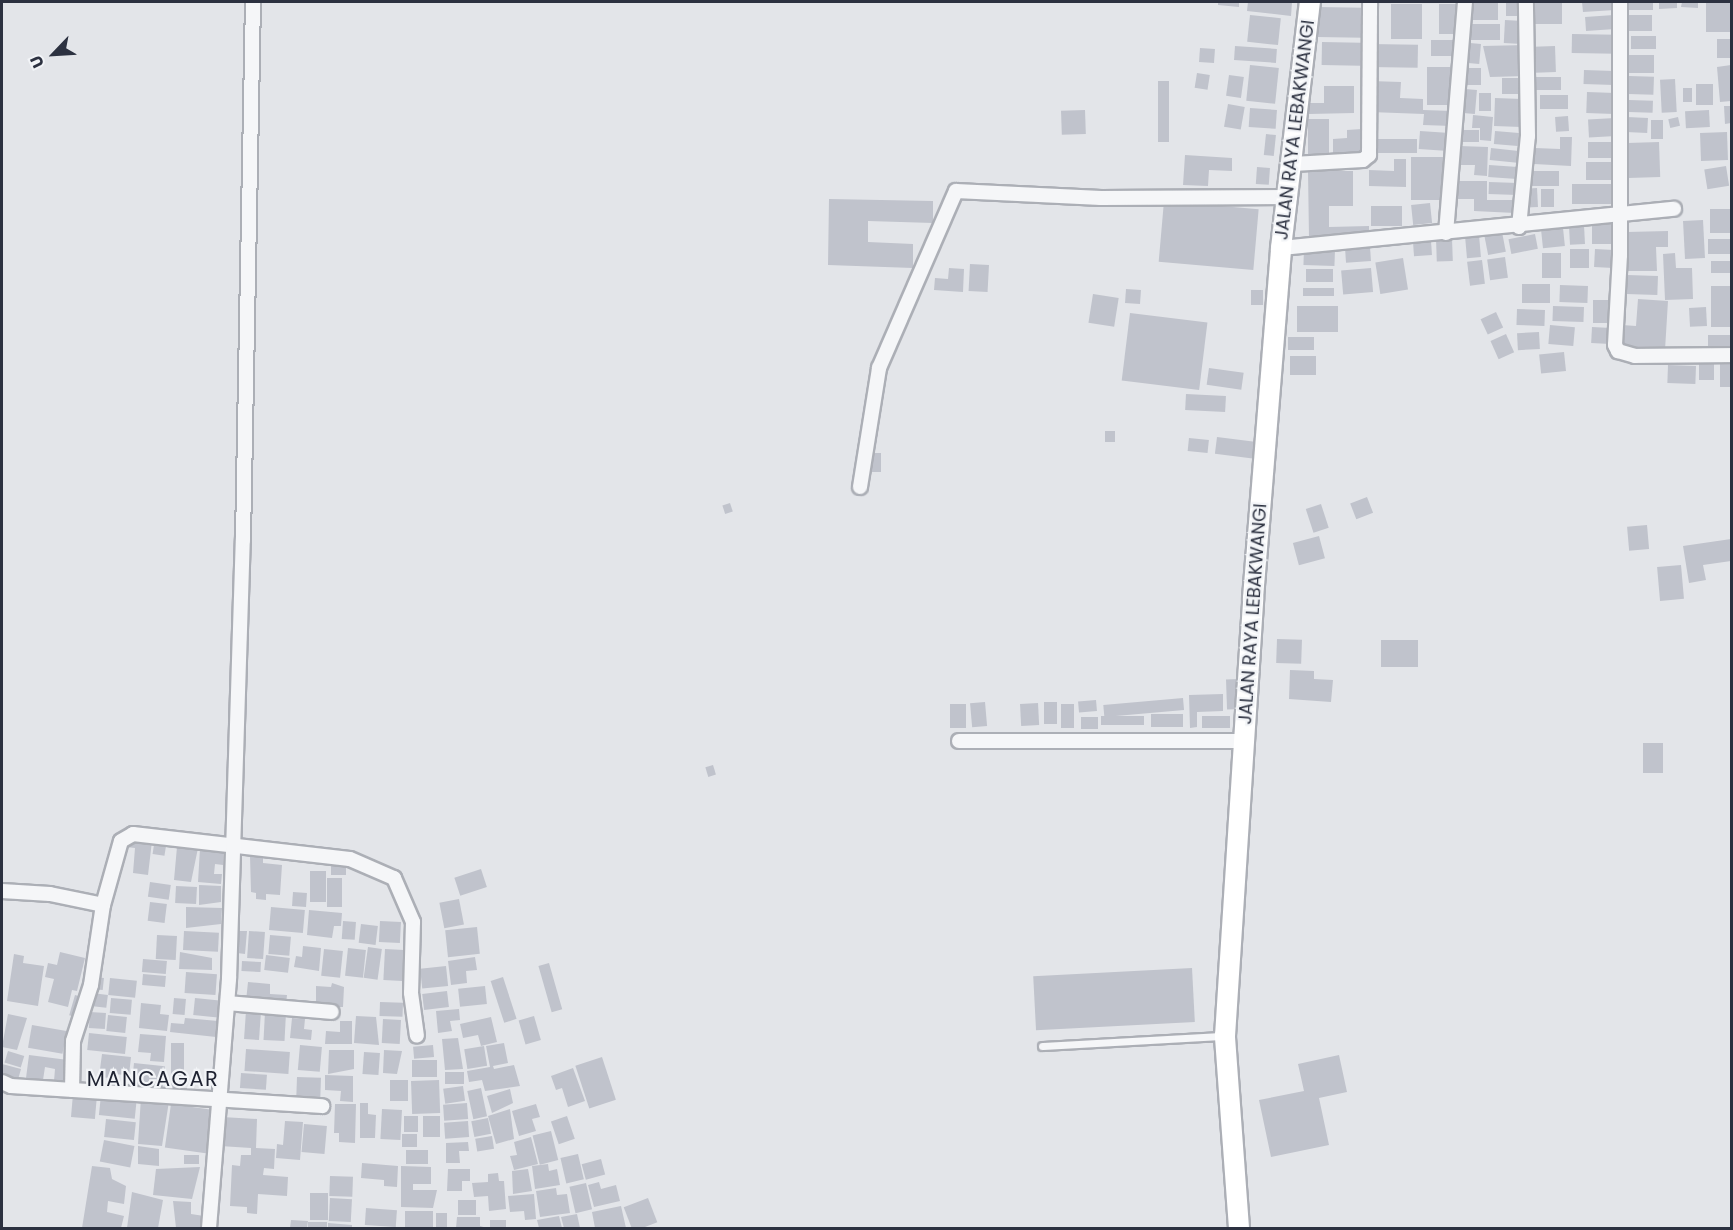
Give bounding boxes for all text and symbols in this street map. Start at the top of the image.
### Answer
street label: JALAN RAYA LEBAKWANGI [1271,19,1319,241]
north arrow [24,24,84,84]
text: U [24,52,50,72]
street label: JALAN RAYA LEBAKWANGI [1235,503,1271,725]
district label: MANCAGAR [87,1066,219,1092]

